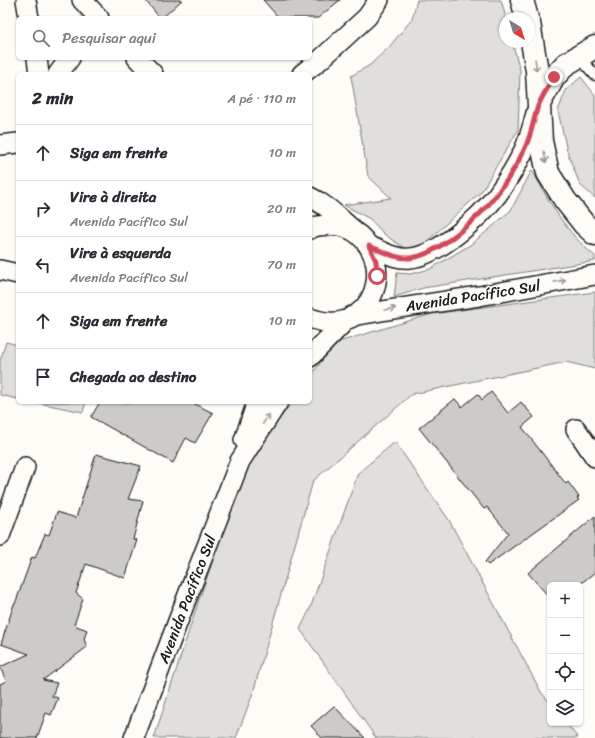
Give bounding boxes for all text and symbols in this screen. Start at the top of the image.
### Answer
north arrow [499,12,535,48]
search box [16,16,312,60]
text: Pesquisar aqui [62,25,156,51]
icon: search [30,27,52,49]
one-way arrow [532,58,540,71]
route end [545,68,563,86]
text: 2 min [32,83,73,113]
text: A pé · 110 m [228,87,296,110]
text: Siga em frente [70,140,167,166]
text: 10 m [269,141,296,164]
icon: ahead [32,142,54,164]
one-way arrow [541,150,549,163]
text: Vire à direita [70,184,156,210]
text: 20 m [267,197,296,220]
icon: right [32,198,54,220]
text: Avenida Pacífico Sul [70,210,188,233]
text: Vire à esquerda [70,240,171,266]
text: 70 m [267,253,296,276]
icon: left [32,254,54,276]
text: Avenida Pacífico Sul [70,266,188,289]
route start [368,267,386,285]
street label: Avenida Pacífico Sul [403,272,543,320]
one-way arrow [553,277,566,285]
one-way arrow [383,305,396,313]
text: Siga em frente [70,308,167,334]
text: 10 m [269,309,296,332]
icon: ahead [32,310,54,332]
text: Chegada ao destino [70,364,196,390]
icon: arrive [32,366,54,388]
one-way arrow [262,414,270,425]
street label: Avenida Pacífico Sul [150,530,224,668]
map controls [547,582,583,726]
button: + [547,582,583,618]
button: − [547,618,583,654]
button: locate [547,654,583,690]
button: layers [547,690,583,726]

